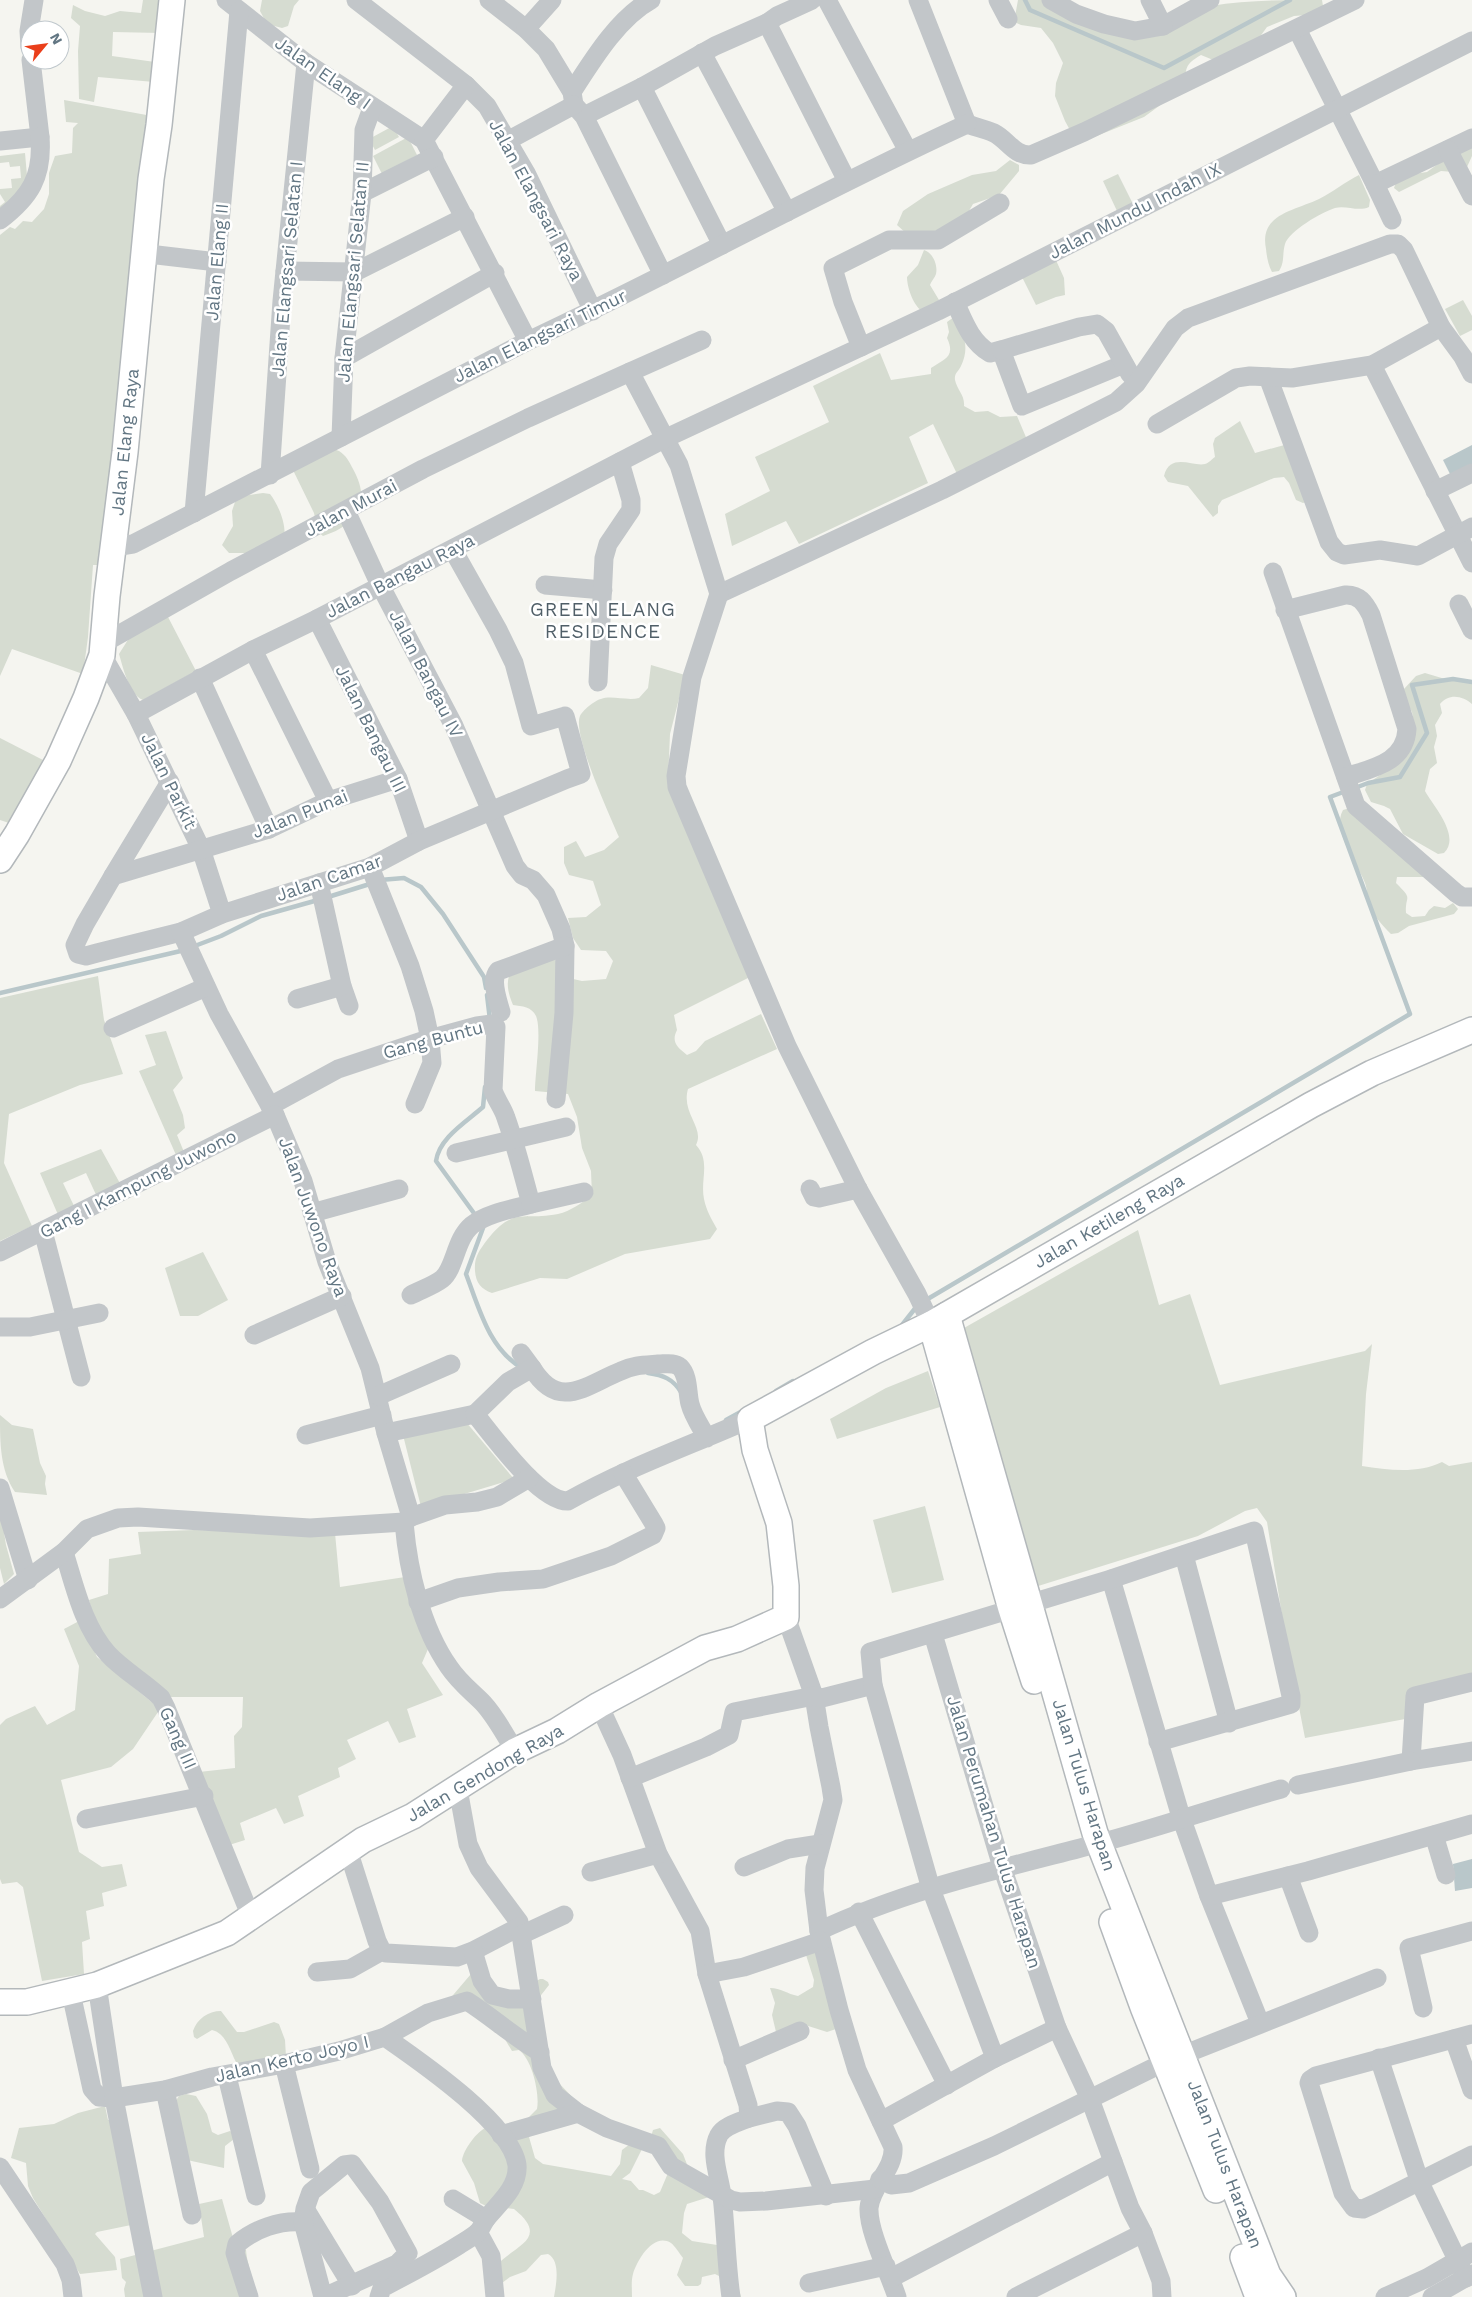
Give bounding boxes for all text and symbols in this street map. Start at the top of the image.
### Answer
north arrow [20,20,70,70]
text: N [47,30,66,47]
street label: Jalan Elang I [271,32,375,113]
street label: Jalan Elangsari Raya [485,115,588,284]
street label: Jalan Mundu Indah IX [1045,158,1224,263]
street label: Jalan Elangsari Selatan I [267,160,306,378]
street label: Jalan Elangsari Selatan II [332,161,373,383]
street label: Jalan Elang II [201,202,232,322]
street label: Jalan Elangsari Timur [450,285,629,386]
street label: Jalan Elang Raya [106,367,143,517]
street label: Jalan Murai [301,474,400,541]
street label: Jalan Bangau Raya [322,529,478,622]
district label: GREEN ELANG RESIDENCE [530,598,676,643]
street label: Jalan Bangau IV [385,607,468,741]
street label: Jalan Bangau III [332,662,411,796]
street label: Jalan Parkit [137,729,202,833]
street label: Jalan Punai [249,785,351,842]
street label: Jalan Camar [273,850,384,905]
street label: Gang Buntu [381,1016,485,1063]
street label: Gang I Kampung Juwono [36,1125,240,1242]
street label: Jalan Juwono Raya [275,1134,352,1299]
street label: Jalan Ketileng Raya [1030,1169,1188,1272]
street label: Jalan Perumahan Tulus Harapan [943,1693,1046,1971]
street label: Jalan Tulus Harapan [1048,1696,1121,1873]
street label: Gang III [155,1703,201,1772]
street label: Jalan Gendong Raya [403,1719,567,1826]
street label: Jalan Kerto Joyo I [213,2031,371,2086]
street label: Jalan Tulus Harapan [1184,2077,1267,2251]

